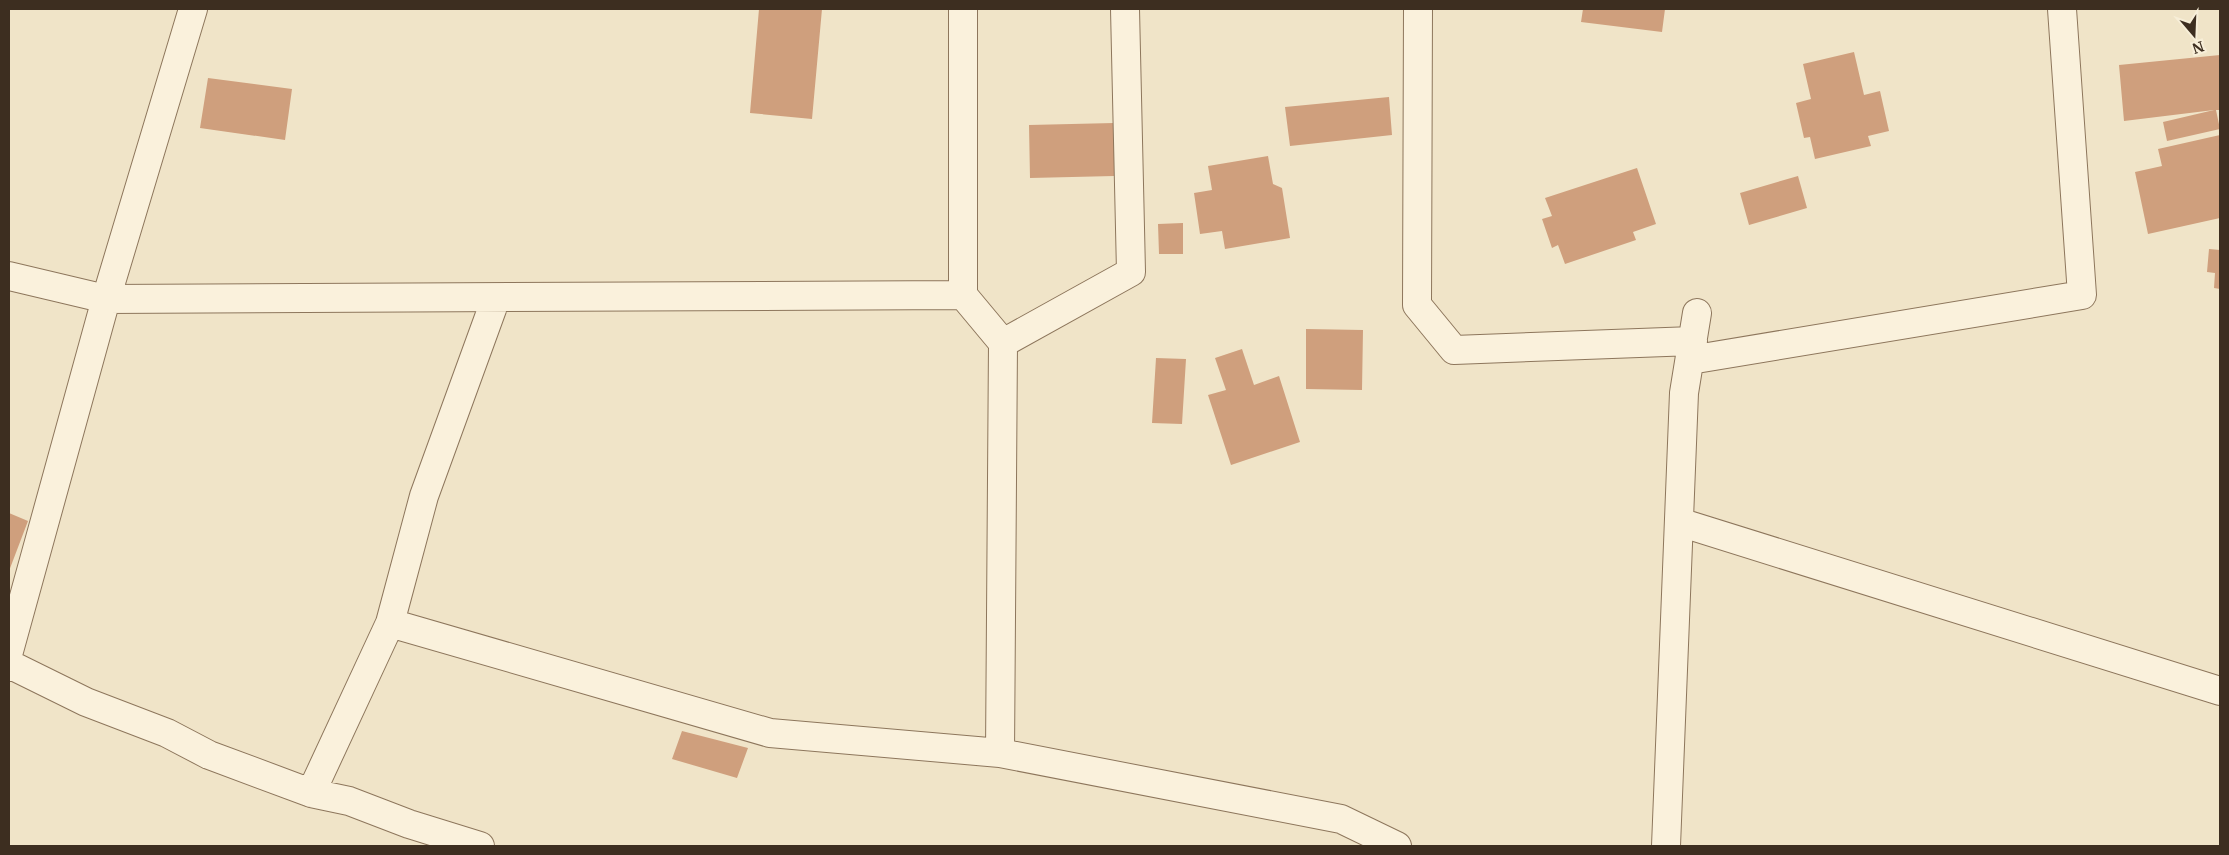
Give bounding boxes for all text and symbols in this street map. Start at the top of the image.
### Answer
north arrow [2169,10,2219,60]
text: N [2190,37,2206,58]

